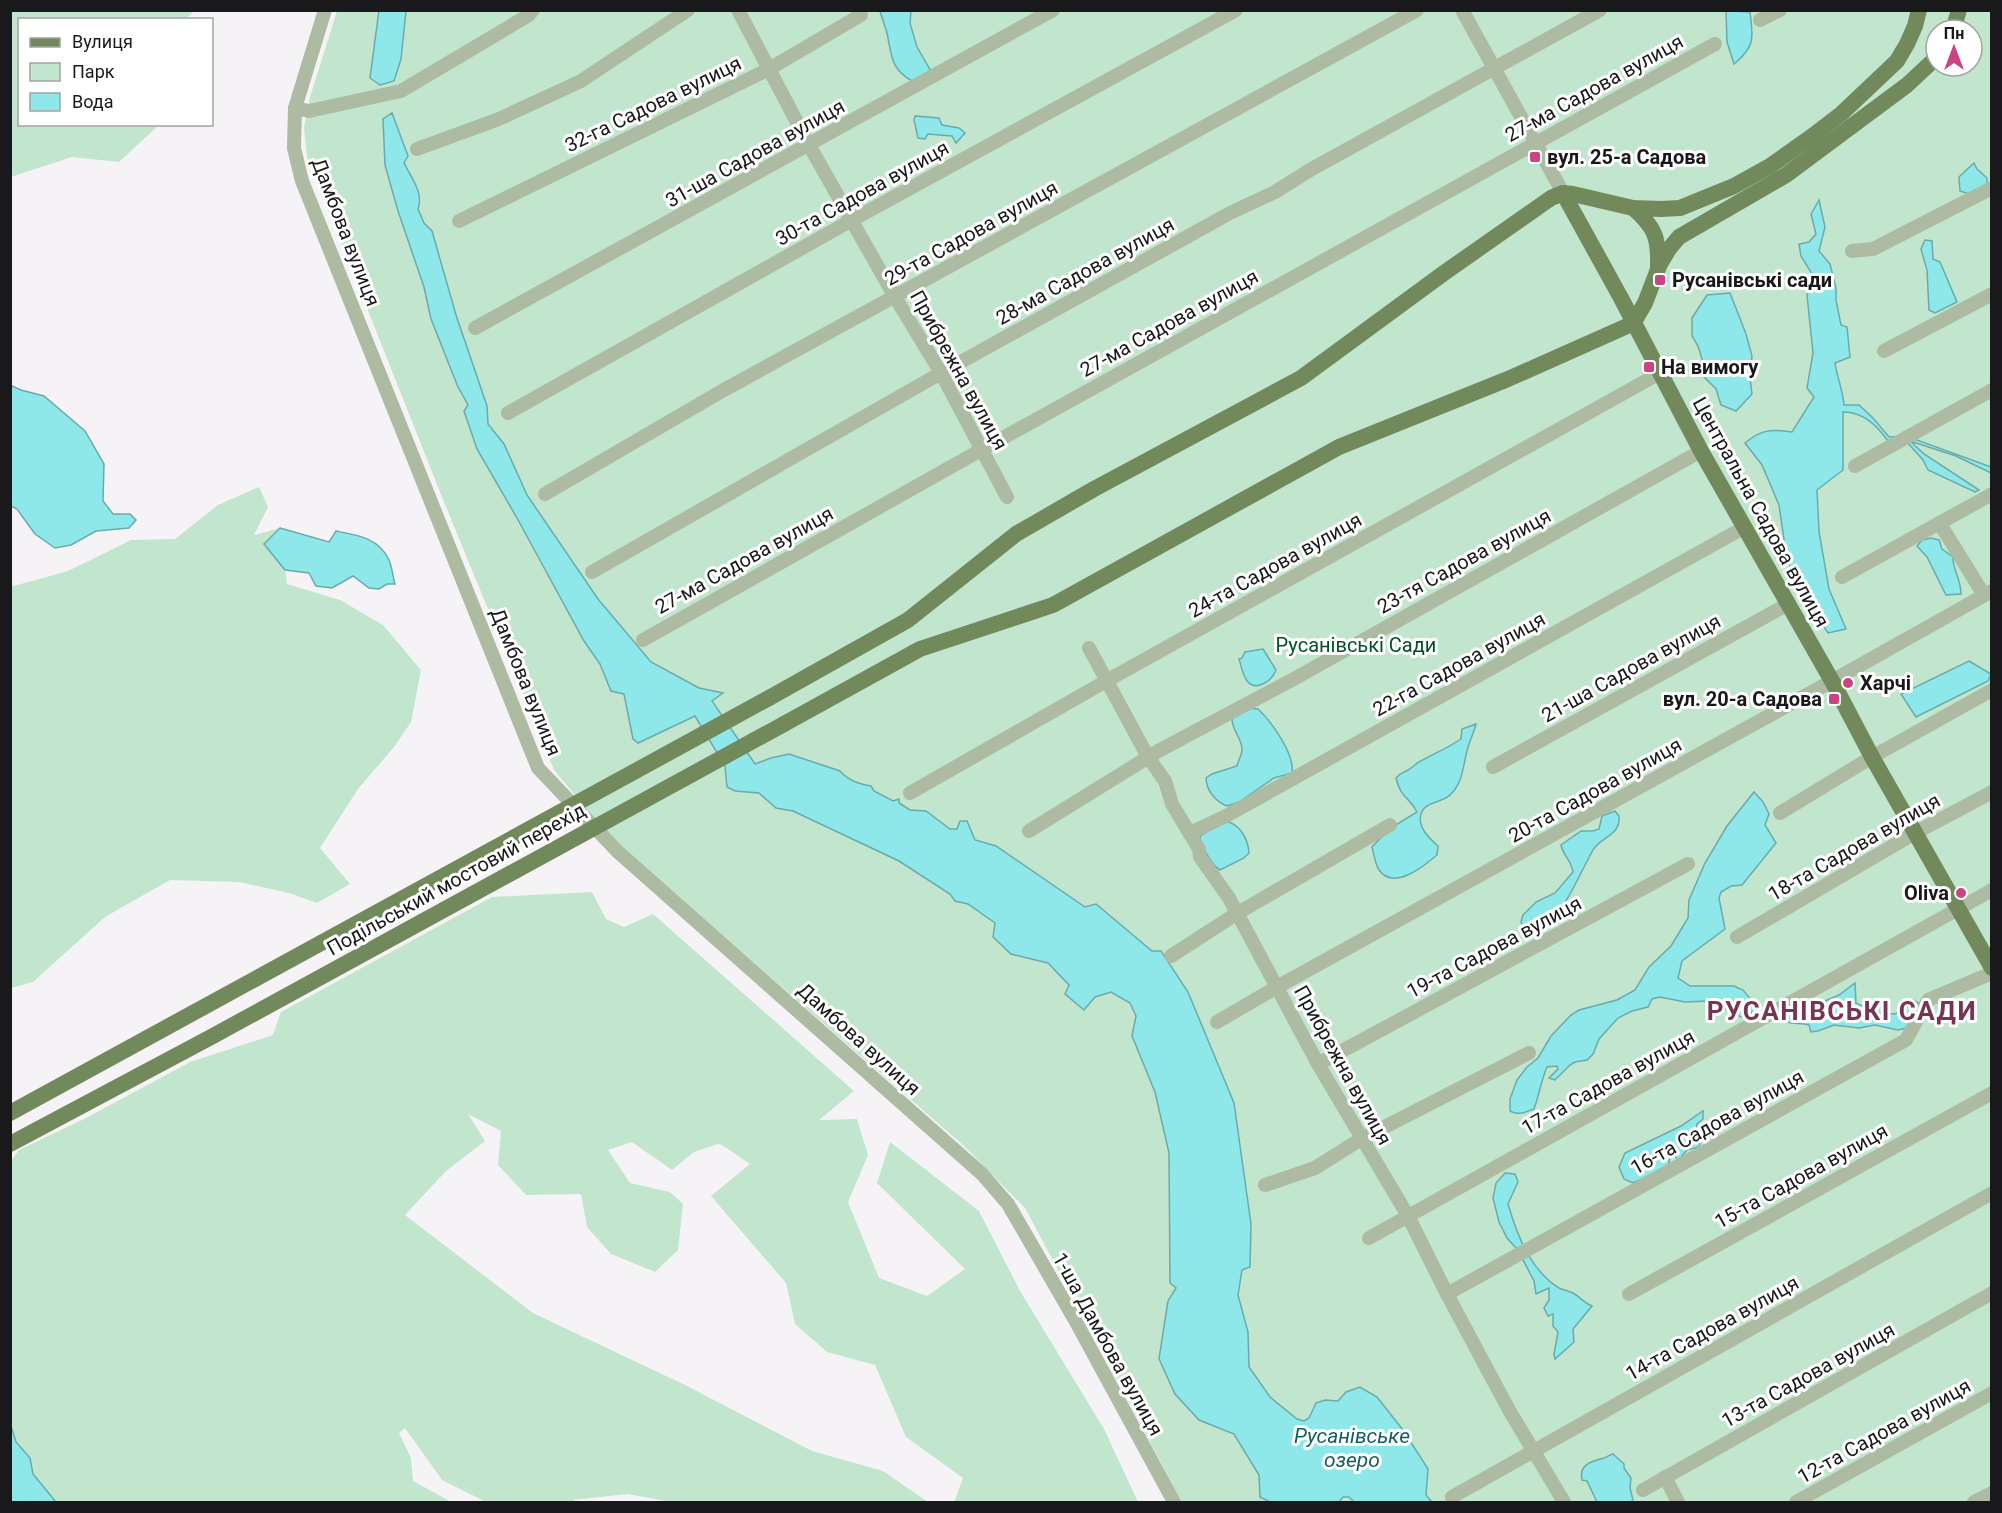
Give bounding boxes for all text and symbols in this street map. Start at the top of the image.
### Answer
legend [18,18,213,126]
north arrow [1924,18,1984,78]
text: Пн [1944,24,1964,43]
street label: 27-ма Садова вулиця [1501,29,1687,147]
text: Вулиця [72,31,133,52]
street label: 32-га Садова вулиця [561,51,745,157]
text: Парк [72,61,115,82]
text: Вода [72,91,114,112]
street label: 31-ша Садова вулиця [661,94,849,212]
street label: 30-та Садова вулиця [771,135,953,251]
place label: вул. 25-а Садова [1547,145,1706,169]
marker: вул. 25-а Садова [1528,150,1542,164]
street label: Дамбова вулиця [307,154,385,310]
street label: 29-та Садова вулиця [880,175,1062,291]
street label: 28-ма Садова вулиця [992,212,1178,330]
street label: 27-ма Садова вулиця [1076,264,1262,382]
place label: Русанівські сади [1672,268,1832,292]
marker: Русанівські сади [1653,273,1667,287]
street label: Прибрежна вулиця [905,286,1013,454]
place label: На вимогу [1661,355,1759,379]
marker: На вимогу [1642,360,1656,374]
street label: Центральна Садова вулиця [1688,393,1834,631]
street label: 27-ма Садова вулиця [651,501,837,619]
street label: 23-тя Садова вулиця [1373,503,1555,619]
street label: 24-та Садова вулиця [1184,507,1366,623]
street label: Дамбова вулиця [485,605,567,759]
street label: 22-га Садова вулиця [1369,607,1549,721]
street label: 21-ша Садова вулиця [1537,609,1725,727]
park label: Русанівські Сади [1276,633,1436,657]
place label: Харчі [1860,671,1911,695]
marker: Харчі [1841,676,1855,690]
place label: вул. 20-а Садова [1663,687,1822,711]
marker: вул. 20-а Садова [1827,692,1841,706]
street label: 20-та Садова вулиця [1504,732,1686,848]
street label: 18-та Садова вулиця [1764,788,1944,906]
street label: Подільський мостовий перехід [322,798,590,960]
place label: Oliva [1904,881,1949,905]
marker: Oliva [1954,886,1968,900]
street label: 19-та Садова вулиця [1403,891,1585,1003]
street label: Дамбова вулиця [793,978,925,1100]
street label: Прибрежна вулиця [1289,981,1397,1149]
district label: РУСАНІВСЬКІ САДИ [1707,996,1977,1026]
street label: 17-та Садова вулиця [1517,1024,1699,1140]
street label: 16-та Садова вулиця [1626,1064,1808,1180]
street label: 15-та Садова вулиця [1710,1118,1892,1234]
street label: 1-ша Дамбова вулиця [1048,1248,1168,1440]
street label: 14-та Садова вулиця [1621,1270,1803,1386]
street label: 13-та Садова вулиця [1717,1317,1899,1433]
street label: 12-та Садова вулиця [1793,1373,1975,1489]
water label: Русанівське озеро [1294,1424,1410,1472]

